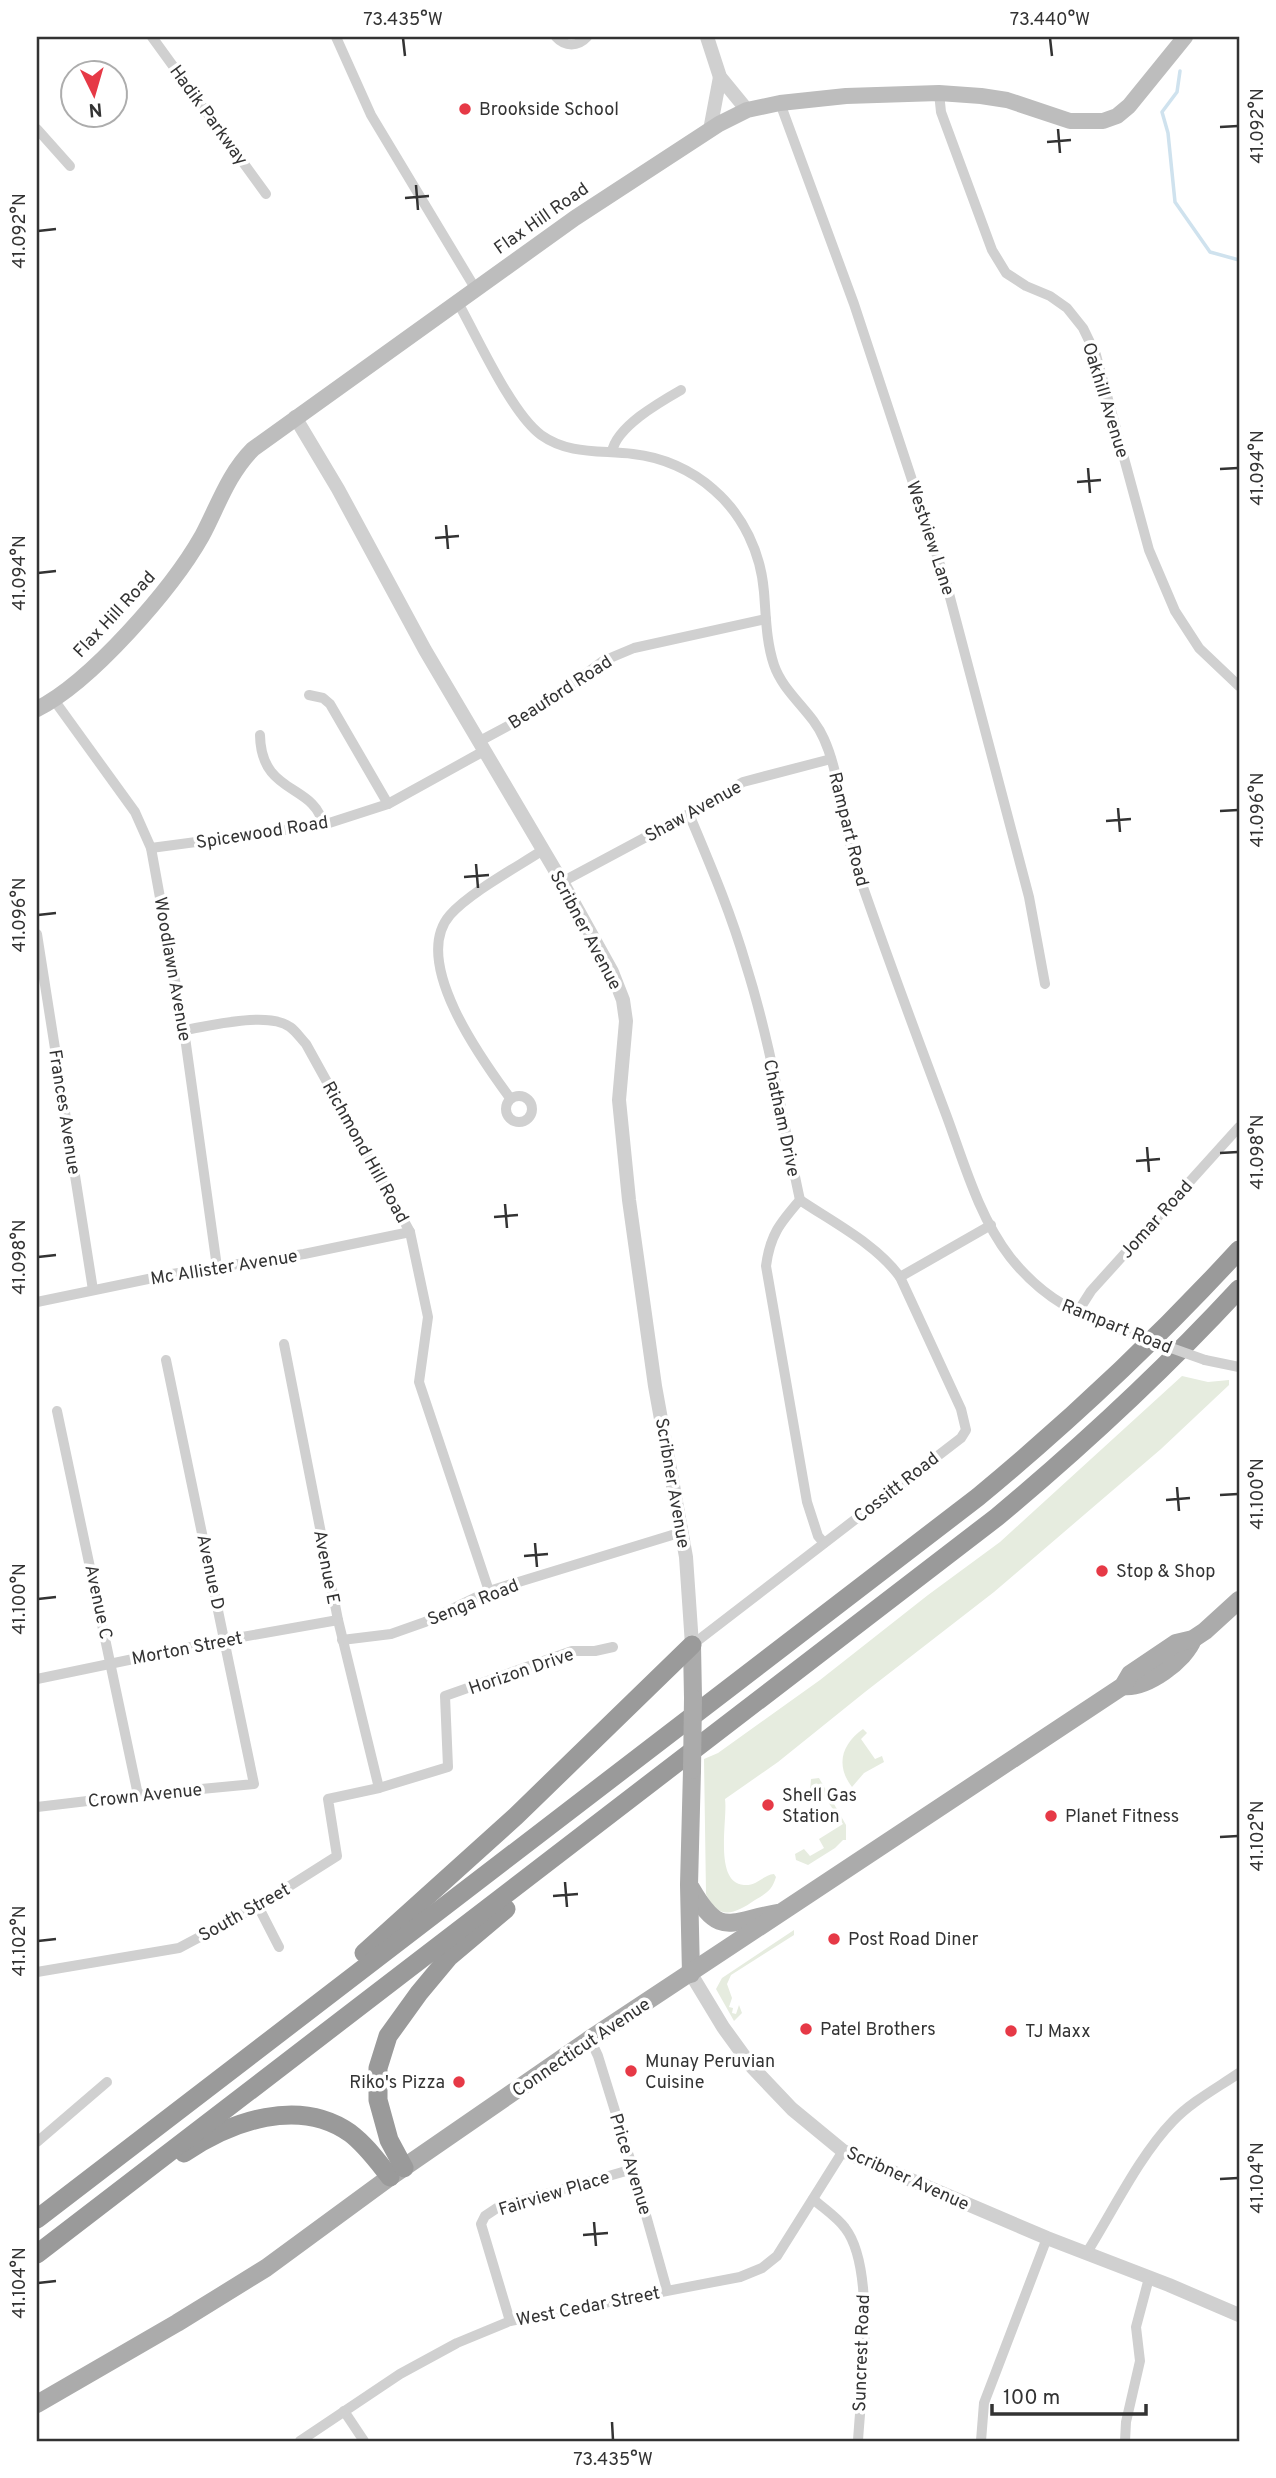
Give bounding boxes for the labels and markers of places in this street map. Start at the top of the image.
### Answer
place label: Brookside School [479,99,619,122]
marker: Brookside School [457,101,473,117]
place label: Stop & Shop [1116,1561,1215,1584]
marker: Stop & Shop [1094,1563,1110,1579]
place label: Shell Gas Station [782,1785,857,1829]
marker: Shell Gas Station [760,1797,776,1813]
place label: Planet Fitness [1065,1806,1179,1829]
marker: Planet Fitness [1043,1808,1059,1824]
place label: Post Road Diner [848,1929,979,1952]
marker: Post Road Diner [826,1931,842,1947]
place label: Patel Brothers [820,2019,936,2042]
marker: Patel Brothers [798,2021,814,2037]
place label: TJ Maxx [1025,2021,1091,2044]
marker: TJ Maxx [1003,2023,1019,2039]
place label: Munay Peruvian Cuisine [645,2051,775,2095]
marker: Munay Peruvian Cuisine [623,2063,639,2079]
place label: Riko's Pizza [349,2072,445,2095]
marker: Riko's Pizza [451,2074,467,2090]

